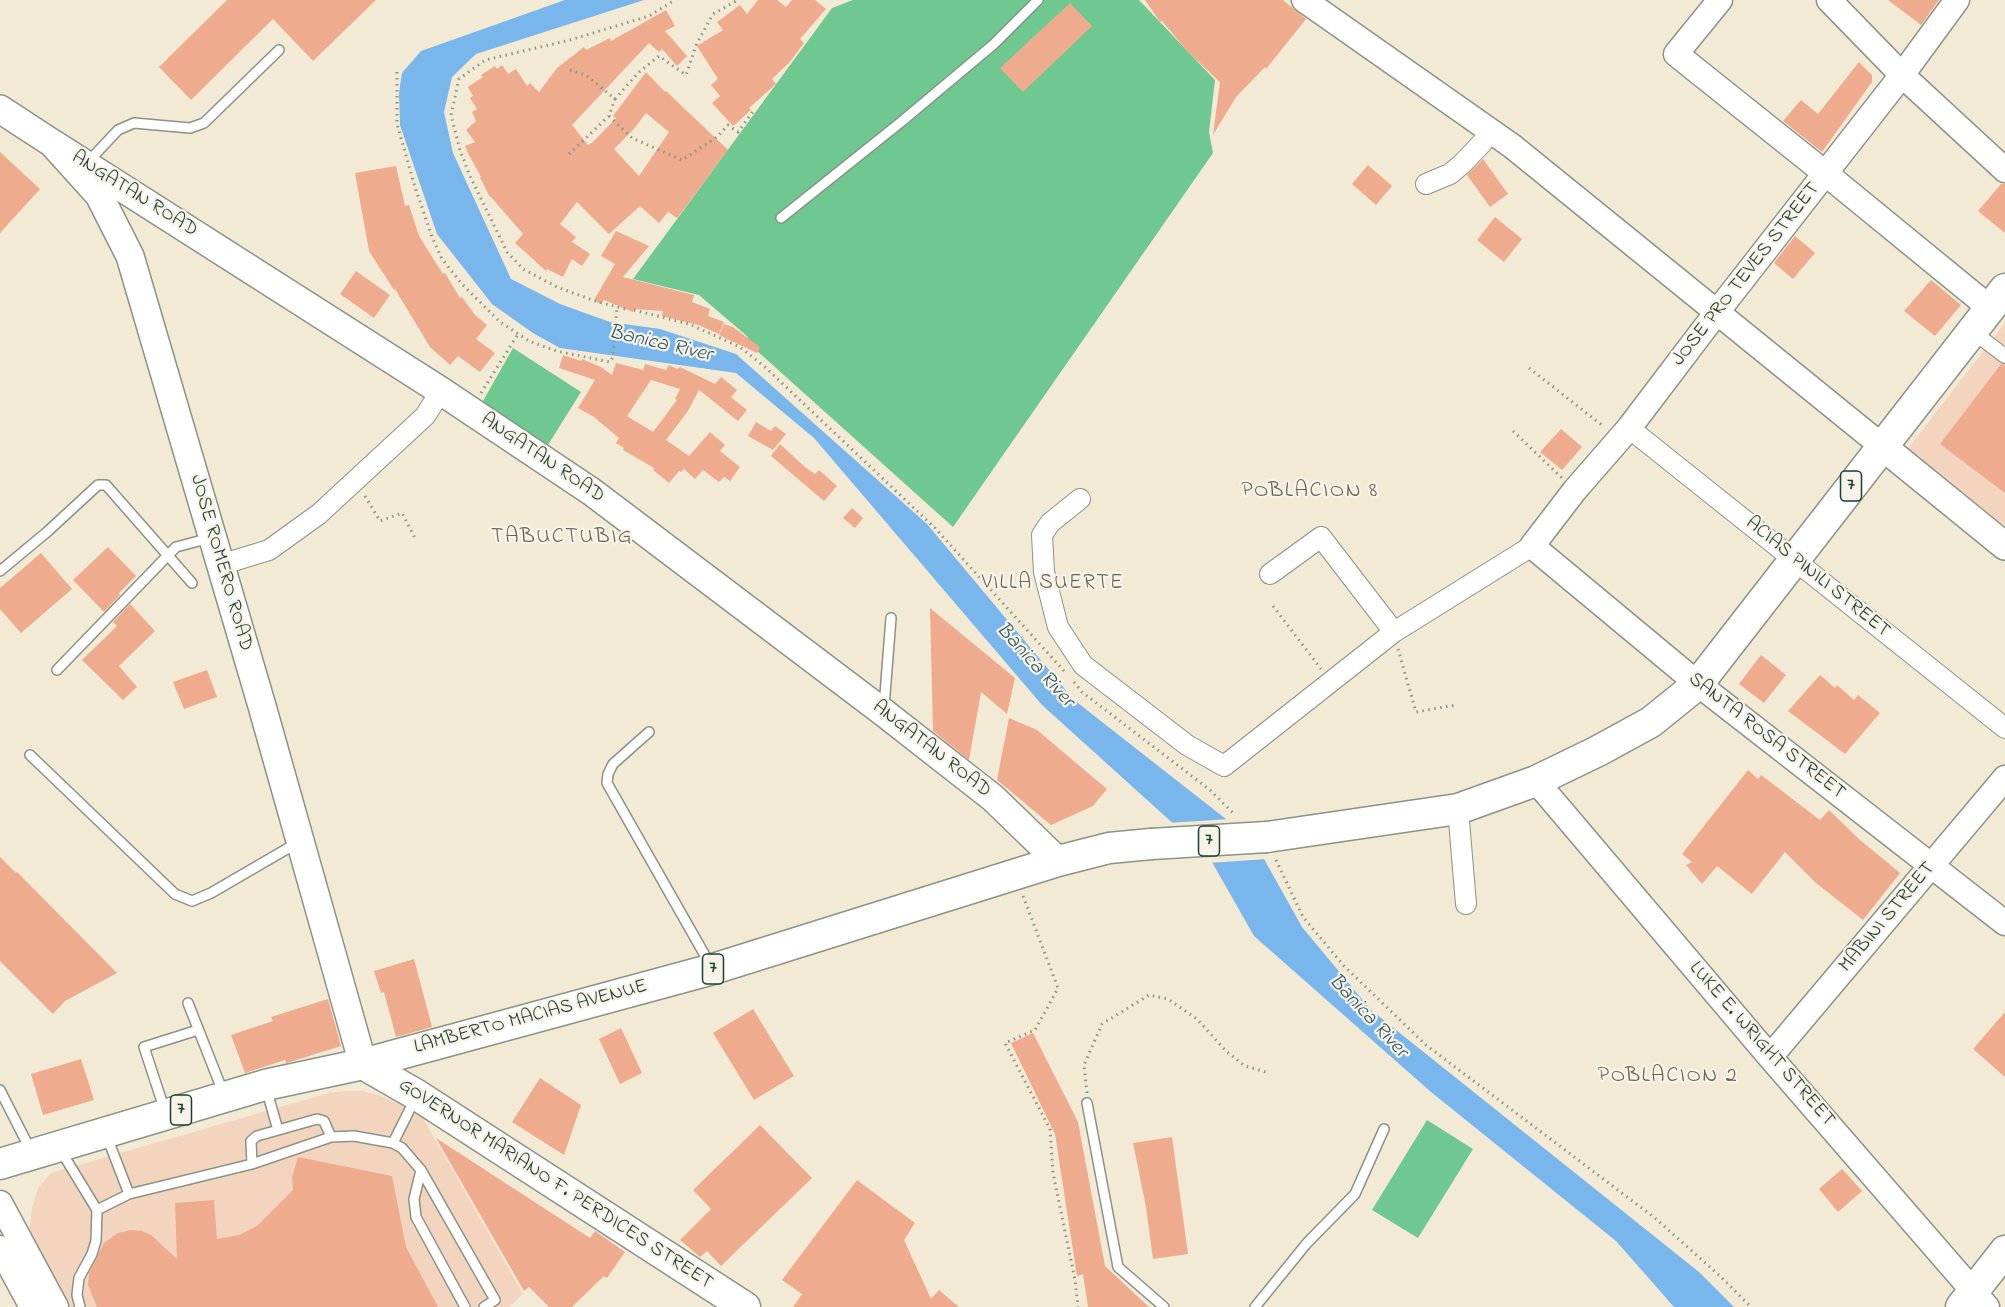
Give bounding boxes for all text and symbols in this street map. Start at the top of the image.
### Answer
street label: ANGATAN ROAD [66,147,202,243]
street label: JOSE PRO TEVES STREET [1668,178,1826,372]
water label: Banica River [606,321,714,369]
street label: ANGATAN ROAD [475,409,609,509]
road number: 7 [1840,471,1862,501]
street label: JOSE ROMERO ROAD [183,472,257,654]
district label: POBLACION 8 [1241,479,1379,505]
street label: ACIAS PINILI STREET [1740,512,1894,644]
district label: TABUCTUBIG [491,525,633,551]
district label: VILLA SUERTE [982,572,1124,598]
water label: Banica River [989,618,1079,714]
street label: SANTA ROSA STREET [1683,668,1849,806]
street label: ANGATAN ROAD [867,696,995,804]
road number: 7 [1198,826,1220,856]
street label: MABINI STREET [1835,858,1941,978]
road number: 7 [702,954,724,984]
street label: LUKE E. WRIGHT STREET [1683,958,1839,1132]
water label: Banica River [1322,970,1412,1064]
street label: LAMBERTO MACIAS AVENUE [412,975,650,1061]
district label: POBLACION 2 [1598,1064,1738,1090]
street label: GOVERNOR MARIANO F. PERDICES STREET [393,1074,717,1296]
road number: 7 [170,1095,192,1125]

